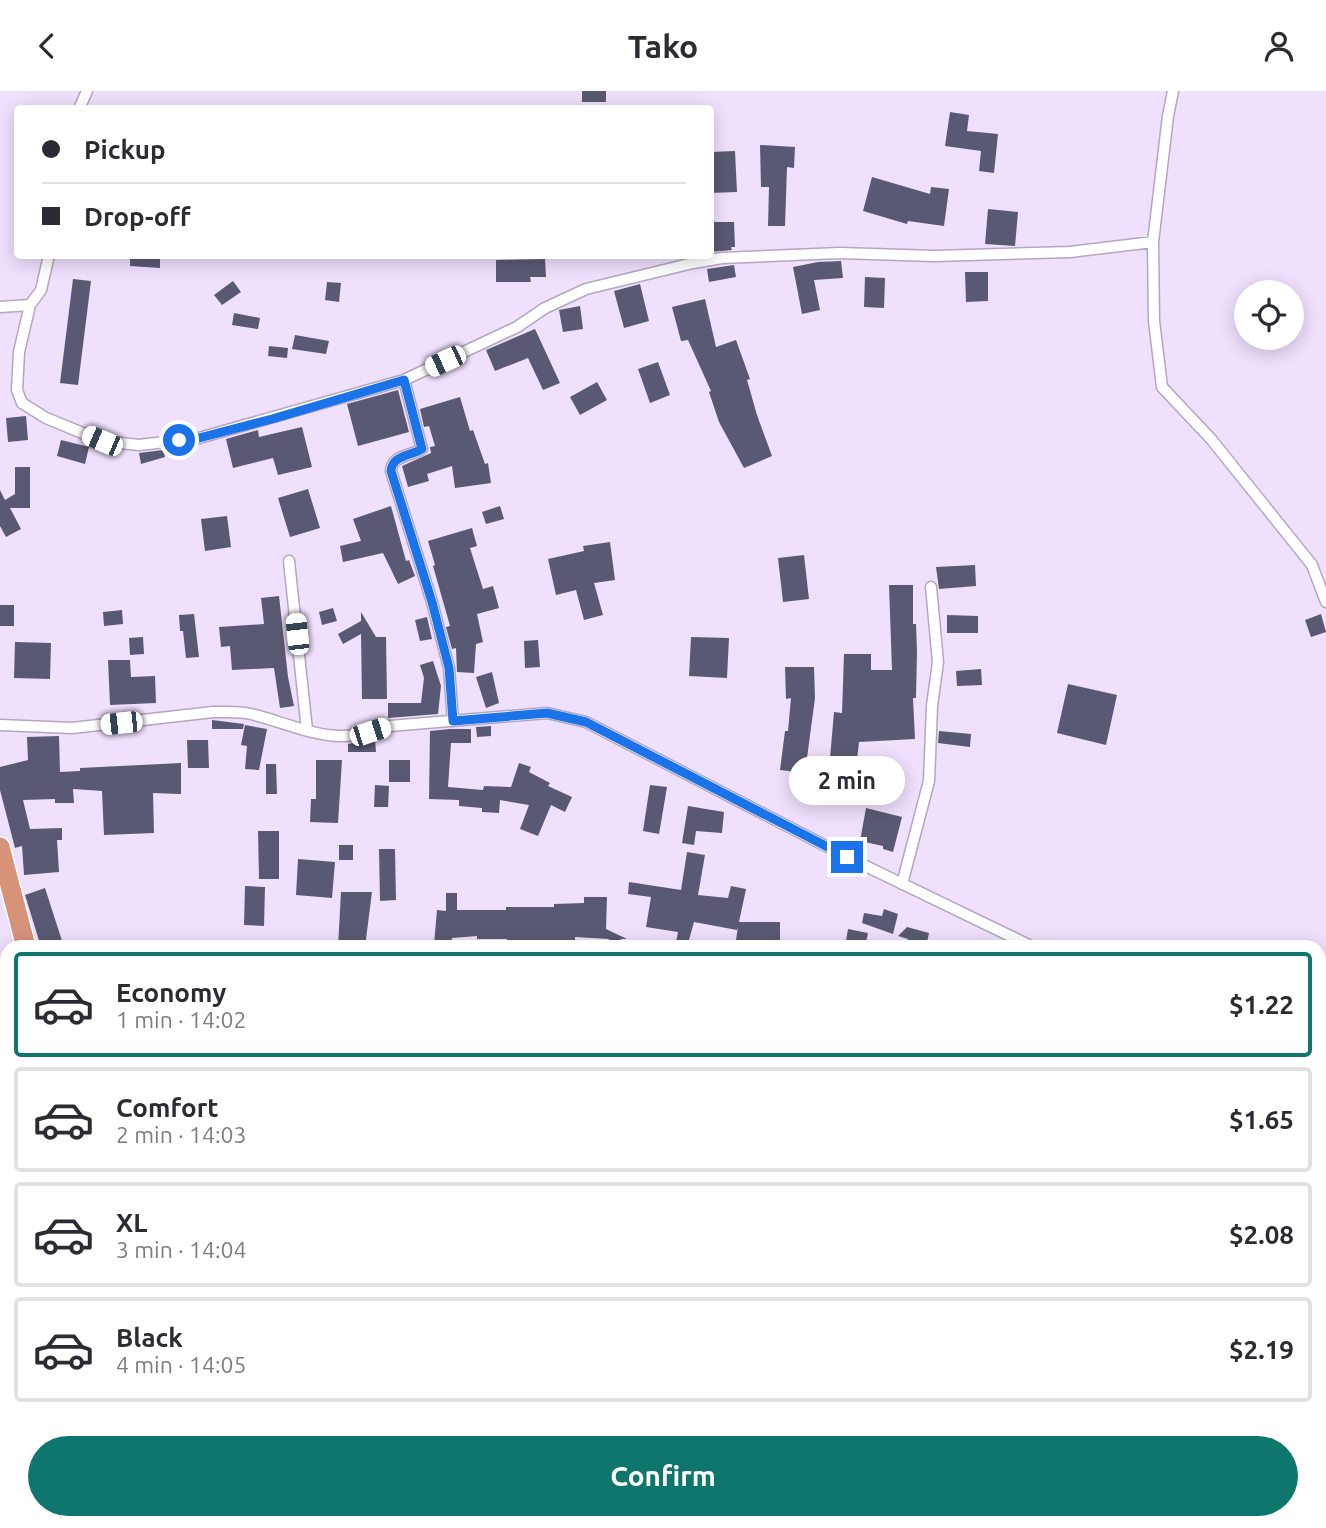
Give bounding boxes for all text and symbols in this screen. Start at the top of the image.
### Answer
icon: back [28,27,66,65]
icon: person [1260,27,1298,65]
text: Tako [628,28,698,64]
text: Pickup [84,135,166,164]
text: Drop-off [84,202,191,231]
map controls [1234,280,1304,350]
button: locate [1234,280,1304,350]
car [422,343,469,379]
car [79,423,126,459]
route start [163,424,195,456]
car [285,612,310,656]
car [100,710,143,736]
car [347,716,394,748]
callout: 2 min [789,755,905,805]
text: 2 min [818,768,876,793]
route end [831,841,863,873]
icon: car [32,973,95,1036]
text: Economy [116,978,226,1007]
text: $1.22 [1229,990,1294,1019]
text: 1 min · 14:02 [116,1007,247,1032]
icon: car [32,1088,95,1151]
text: Comfort [116,1093,219,1122]
text: $1.65 [1229,1105,1294,1134]
text: 2 min · 14:03 [116,1122,247,1147]
icon: car [32,1203,95,1266]
text: XL [116,1208,147,1237]
text: $2.08 [1229,1220,1294,1249]
text: 3 min · 14:04 [116,1237,247,1262]
icon: car [32,1318,95,1381]
text: Black [116,1323,183,1352]
text: $2.19 [1229,1335,1294,1364]
text: 4 min · 14:05 [116,1352,247,1377]
button: Confirm [28,1436,1298,1516]

